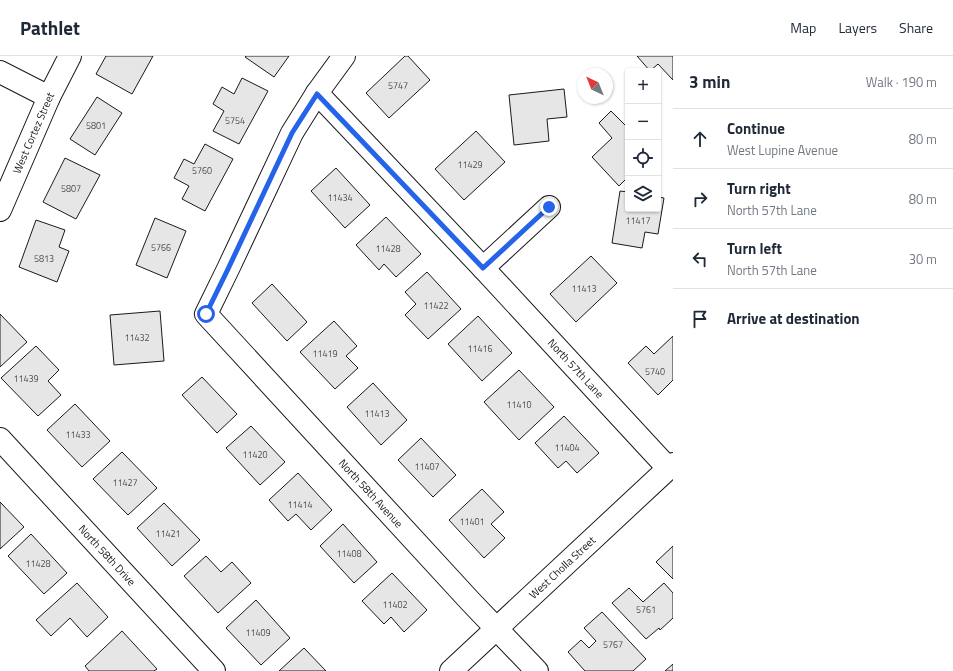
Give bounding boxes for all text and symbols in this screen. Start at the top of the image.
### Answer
text: Pathlet [20,13,80,42]
text: Map [790,17,816,38]
text: Layers [838,17,877,38]
text: Share [899,17,933,38]
north arrow [577,68,613,104]
map controls [625,68,661,212]
button: + [625,68,661,104]
text: 3 min [689,69,730,95]
text: Walk · 190 m [866,72,937,92]
house number: 5747 [388,79,408,92]
street label: West Cortez Street [9,89,58,176]
button: − [625,104,661,140]
house number: 5754 [225,114,245,127]
text: Continue [727,117,785,140]
house number: 5801 [86,119,106,132]
icon: ahead [689,128,711,150]
text: 80 m [909,129,937,149]
button: locate [625,140,661,176]
text: West Lupine Avenue [727,140,838,160]
house number: 11429 [457,158,483,171]
house number: 5760 [192,164,212,177]
button: layers [625,176,661,212]
text: Turn right [727,177,791,200]
house number: 5807 [61,182,81,195]
icon: right [689,188,711,210]
text: 80 m [909,189,937,209]
house number: 11434 [327,191,353,204]
route end [540,198,558,216]
text: North 57th Lane [727,200,817,220]
house number: 11417 [625,214,651,227]
text: Turn left [727,237,782,260]
house number: 5766 [151,241,171,254]
house number: 11428 [375,242,401,255]
icon: left [689,248,711,270]
text: 30 m [909,249,937,269]
house number: 5813 [34,252,54,265]
text: North 57th Lane [727,260,817,280]
house number: 11413 [571,282,597,295]
house number: 11422 [423,299,449,312]
route start [197,305,215,323]
text: Arrive at destination [727,307,860,330]
icon: arrive [689,308,711,330]
house number: 11432 [124,331,150,344]
street label: North 57th Lane [544,335,608,402]
house number: 11416 [467,342,493,355]
house number: 11419 [312,347,338,360]
house number: 5740 [645,365,665,378]
house number: 11439 [13,372,39,385]
house number: 11410 [506,398,532,411]
house number: 11413 [364,407,390,420]
house number: 11433 [65,428,91,441]
house number: 11404 [554,441,580,454]
house number: 11420 [242,448,268,461]
street label: North 58th Avenue [335,455,407,532]
house number: 11407 [414,460,440,473]
house number: 11427 [112,476,138,489]
house number: 11414 [287,498,313,511]
house number: 11401 [459,515,485,528]
street label: North 58th Drive [75,521,140,590]
house number: 11421 [155,527,181,540]
street label: West Cholla Street [525,532,599,602]
house number: 11408 [336,547,362,560]
house number: 11428 [25,557,51,570]
house number: 11402 [382,598,408,611]
house number: 5761 [636,603,656,616]
house number: 11409 [245,626,271,639]
house number: 5767 [603,638,623,651]

